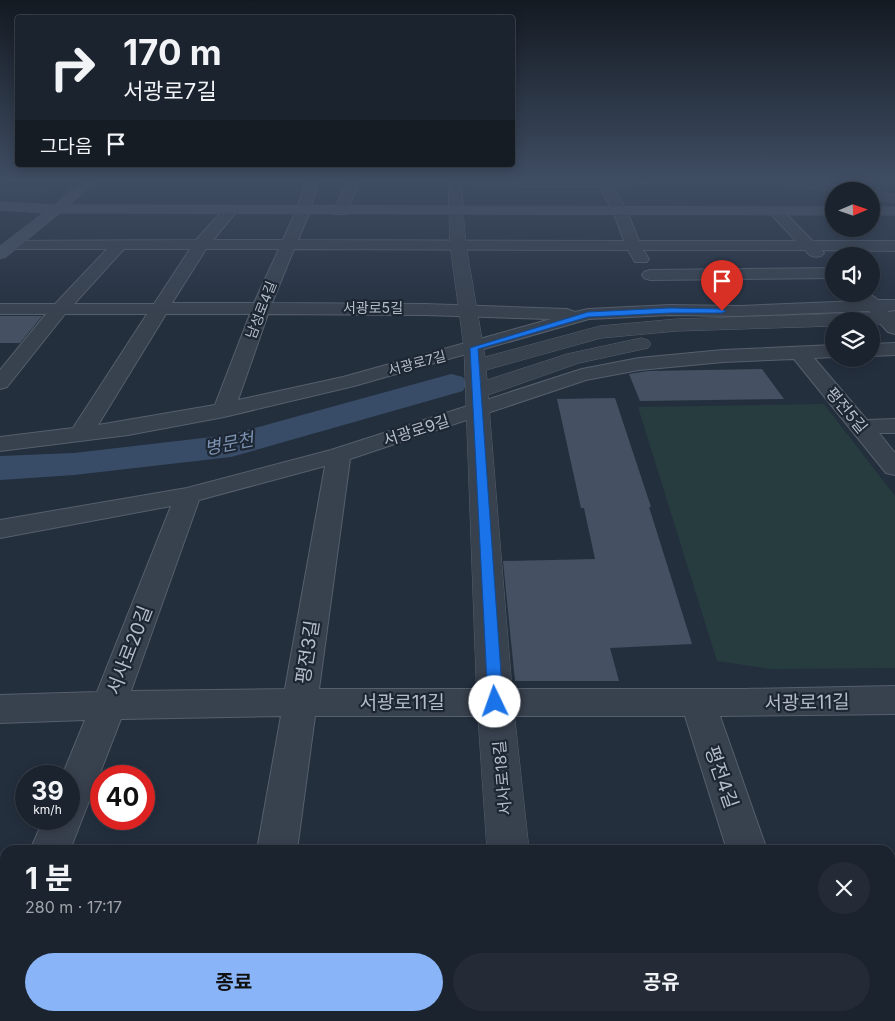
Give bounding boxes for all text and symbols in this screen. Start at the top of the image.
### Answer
text: 170 m [123,31,222,73]
icon: right [40,35,105,100]
text: 서광로7길 [123,78,216,104]
icon: arrive [102,130,130,158]
text: 그다음 [40,135,92,158]
north arrow [825,182,880,238]
map controls [825,182,880,367]
button: sound [825,247,880,302]
pin [701,260,743,311]
icon: arrive [708,267,736,295]
street label: 남성로4길 [242,278,279,341]
street label: 서광로5길 [343,299,403,316]
button: layers [825,312,880,367]
street label: 서광로7길 [386,347,448,378]
street label: 평전5길 [822,383,872,437]
street label: 서광로9길 [380,410,452,450]
water label: 병문천 [203,428,258,459]
street label: 서사로20길 [102,602,157,698]
street label: 평전3길 [291,619,324,686]
position arrow [468,675,520,727]
street label: 서광로11길 [764,690,850,715]
street label: 서광로11길 [359,691,445,714]
street label: 서사로18길 [489,740,515,816]
street label: 평전4길 [700,743,743,812]
speed limit sign: 40 [90,765,155,830]
text: 39 [31,776,64,806]
text: km/h [33,802,62,817]
text: 1 분 [25,860,73,896]
button: close [818,862,870,914]
text: 280 m · 17:17 [25,897,122,917]
button: 종료 [25,953,443,1011]
button: 공유 [453,953,870,1011]

